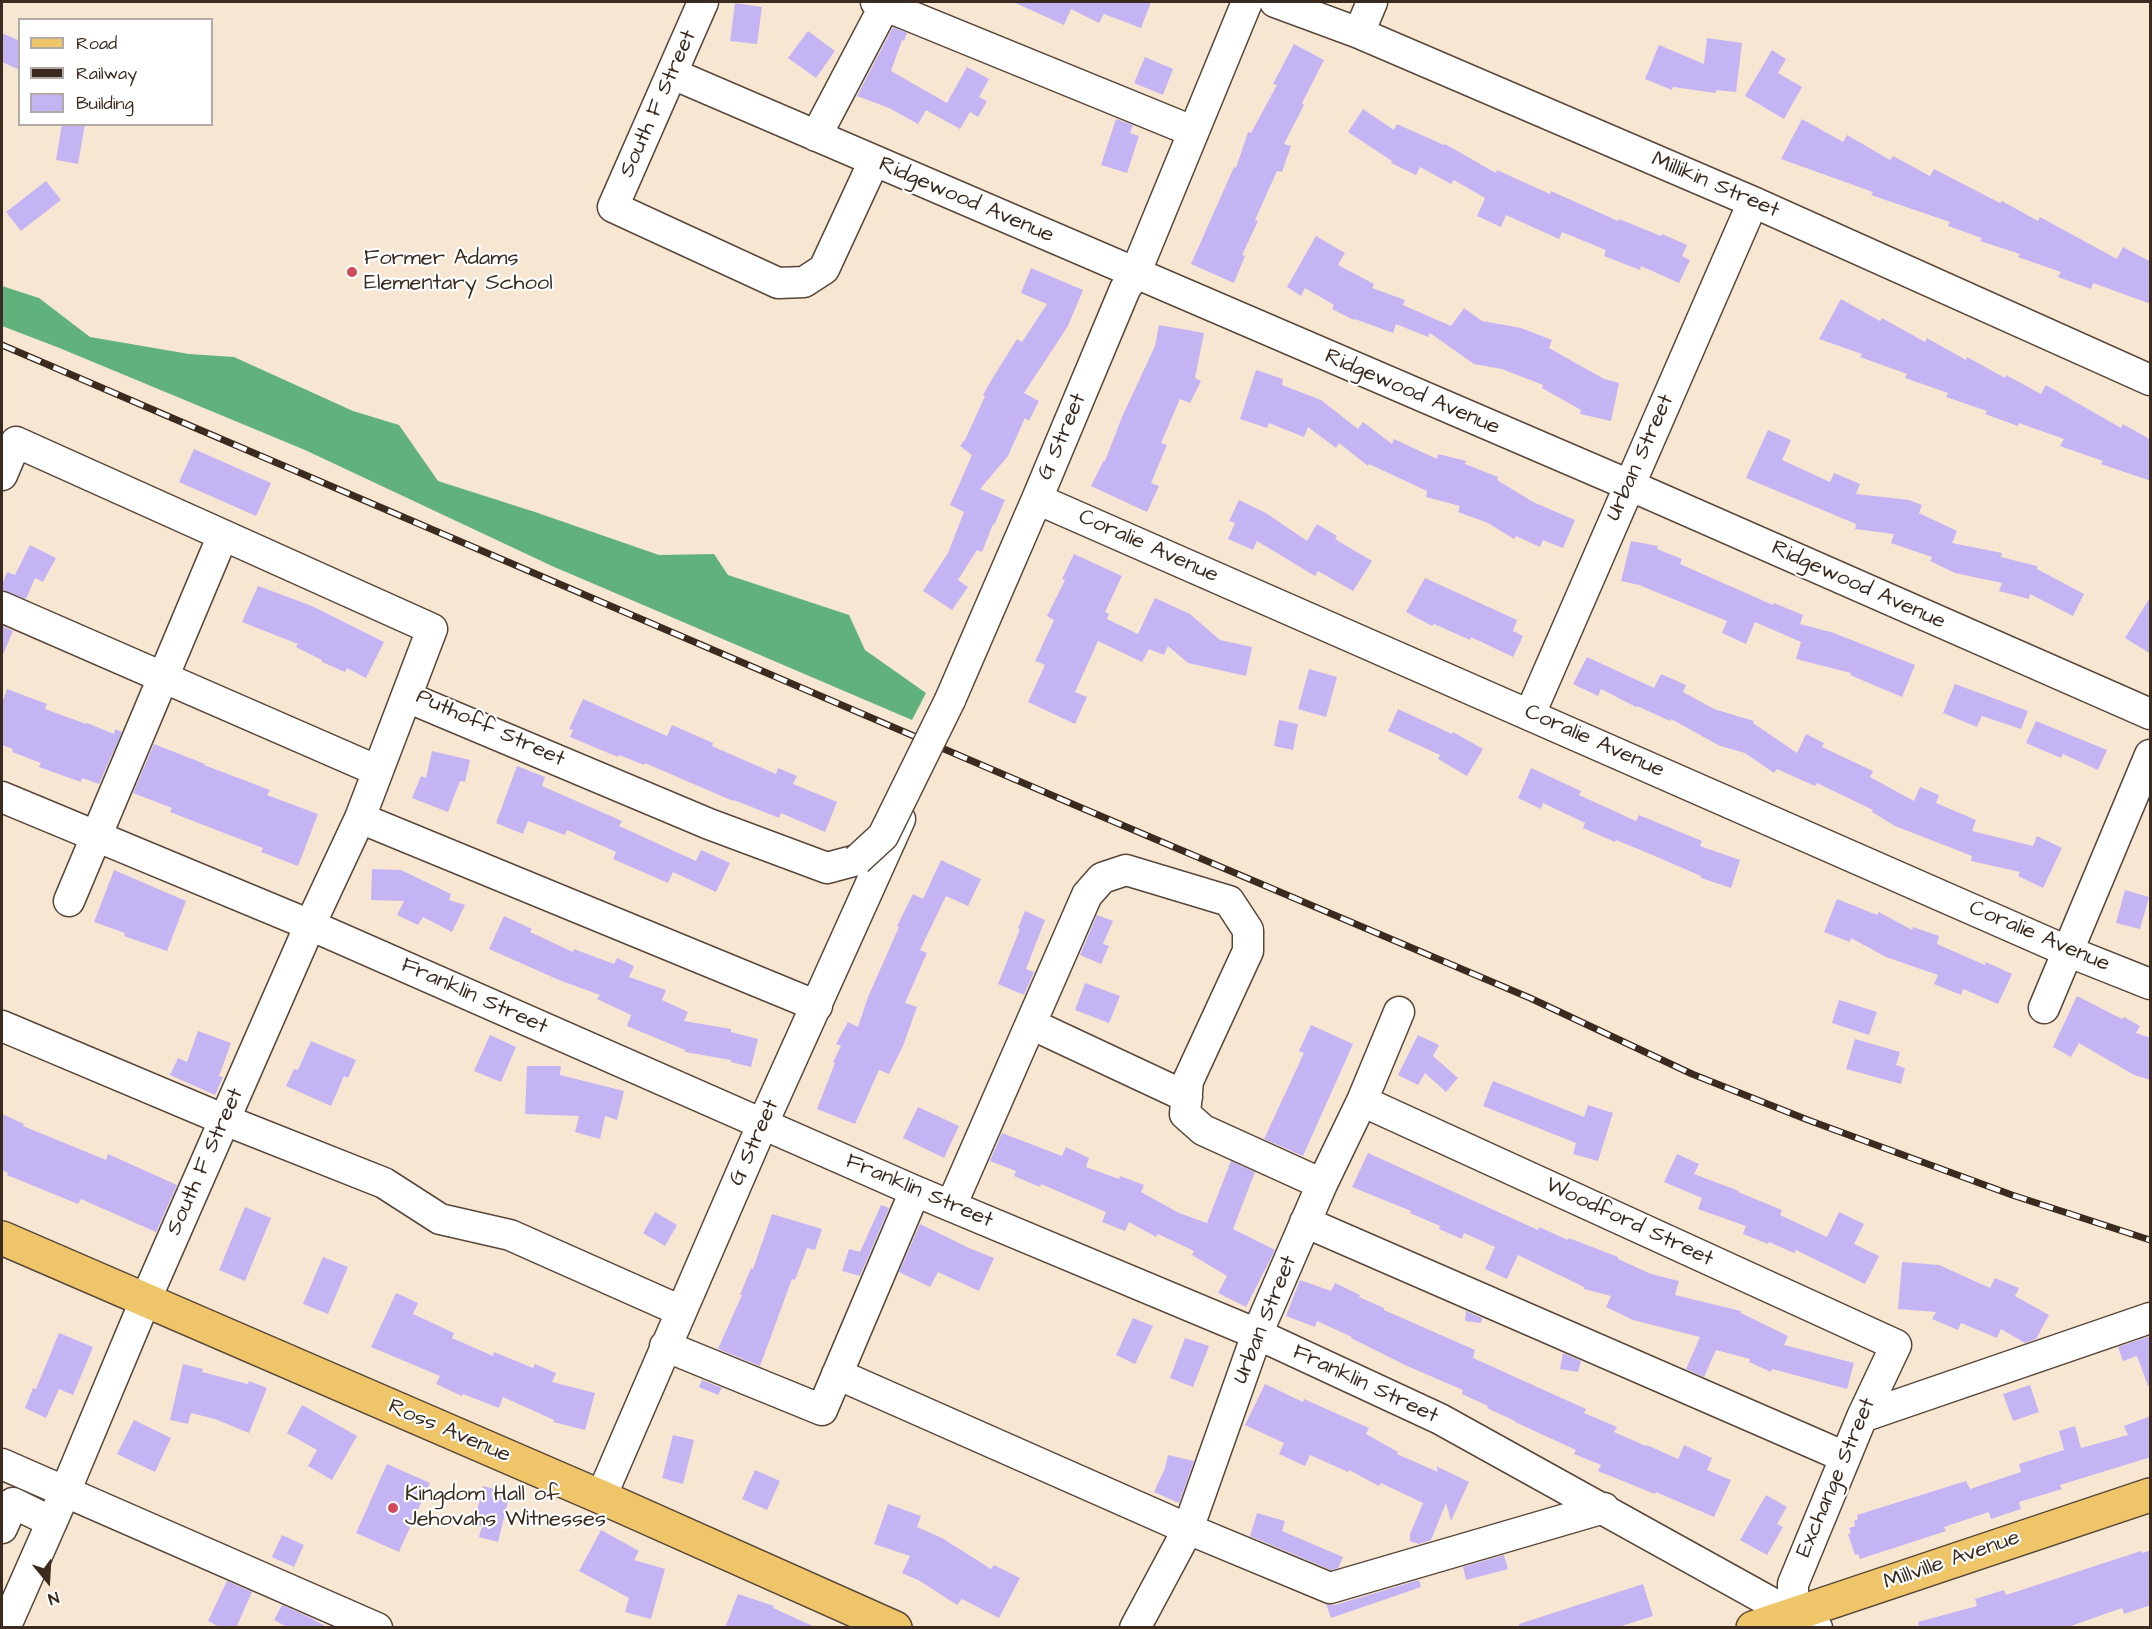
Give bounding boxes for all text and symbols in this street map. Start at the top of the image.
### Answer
legend [18,18,213,126]
street label: South F Street [615,26,703,182]
text: Road [76,31,117,56]
text: Railway [76,61,137,86]
text: Building [76,91,134,116]
street label: Millikin Street [1647,147,1783,225]
street label: Ridgewood Avenue [874,152,1058,250]
place label: Former Adams Elementary School [364,246,553,298]
marker: Former Adams Elementary School [345,265,359,279]
street label: Ridgewood Avenue [1320,344,1504,442]
street label: G Street [1033,390,1093,484]
street label: Urban Street [1601,391,1681,525]
street label: Coralie Avenue [1074,504,1222,590]
street label: Ridgewood Avenue [1767,536,1949,636]
street label: Puthoff Street [411,684,569,774]
street label: Coralie Avenue [1520,699,1668,785]
street label: Coralie Avenue [1965,895,2113,979]
street label: Franklin Street [397,953,551,1041]
street label: South F Street [162,1084,250,1240]
street label: G Street [724,1096,786,1190]
street label: Franklin Street [841,1149,997,1235]
street label: Woodford Street [1541,1173,1717,1273]
street label: Urban Street [1228,1252,1304,1388]
street label: Franklin Street [1288,1340,1442,1430]
street label: Ross Avenue [384,1394,514,1470]
street label: Exchange Street [1792,1394,1882,1562]
place label: Kingdom Hall of Jehovahs Witnesses [405,1482,606,1534]
marker: Kingdom Hall of Jehovahs Witnesses [386,1501,400,1515]
street label: Millville Avenue [1880,1525,2024,1597]
north arrow [18,1551,78,1611]
text: N [45,1586,62,1610]

